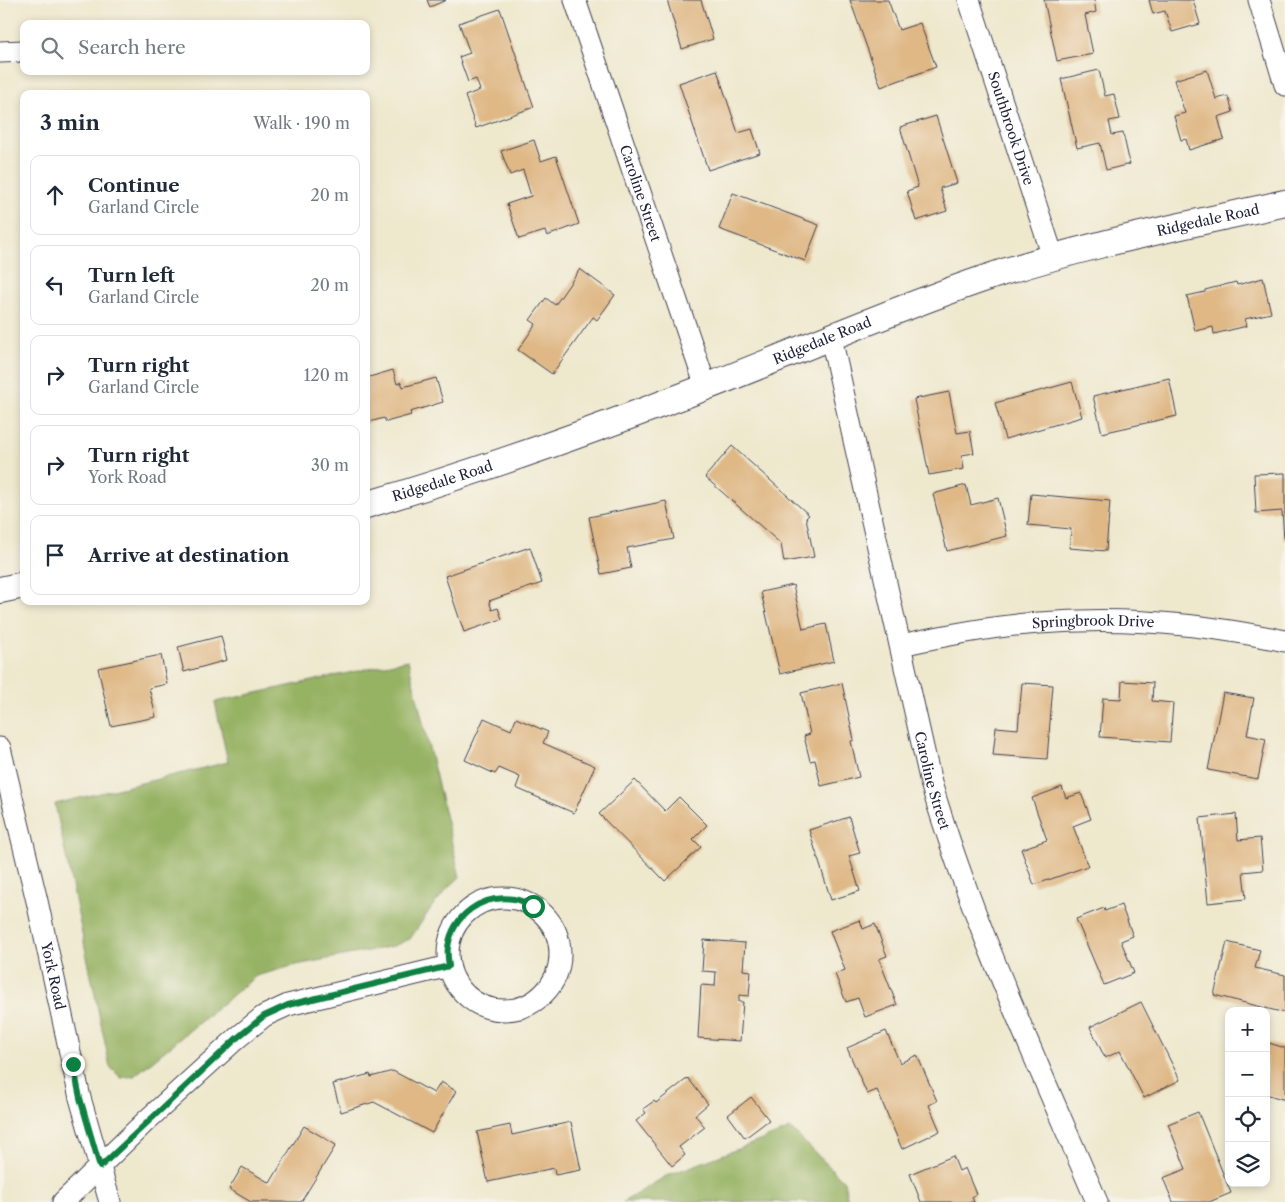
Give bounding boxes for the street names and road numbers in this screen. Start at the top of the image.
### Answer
street label: Southbrook Drive [984,69,1038,188]
street label: Caroline Street [616,143,665,244]
street label: Ridgedale Road [1155,200,1261,240]
street label: Ridgedale Road [770,312,874,368]
street label: Ridgedale Road [390,456,495,506]
street label: Springbrook Drive [1031,611,1155,632]
street label: Caroline Street [911,730,954,832]
street label: York Road [37,939,70,1012]

